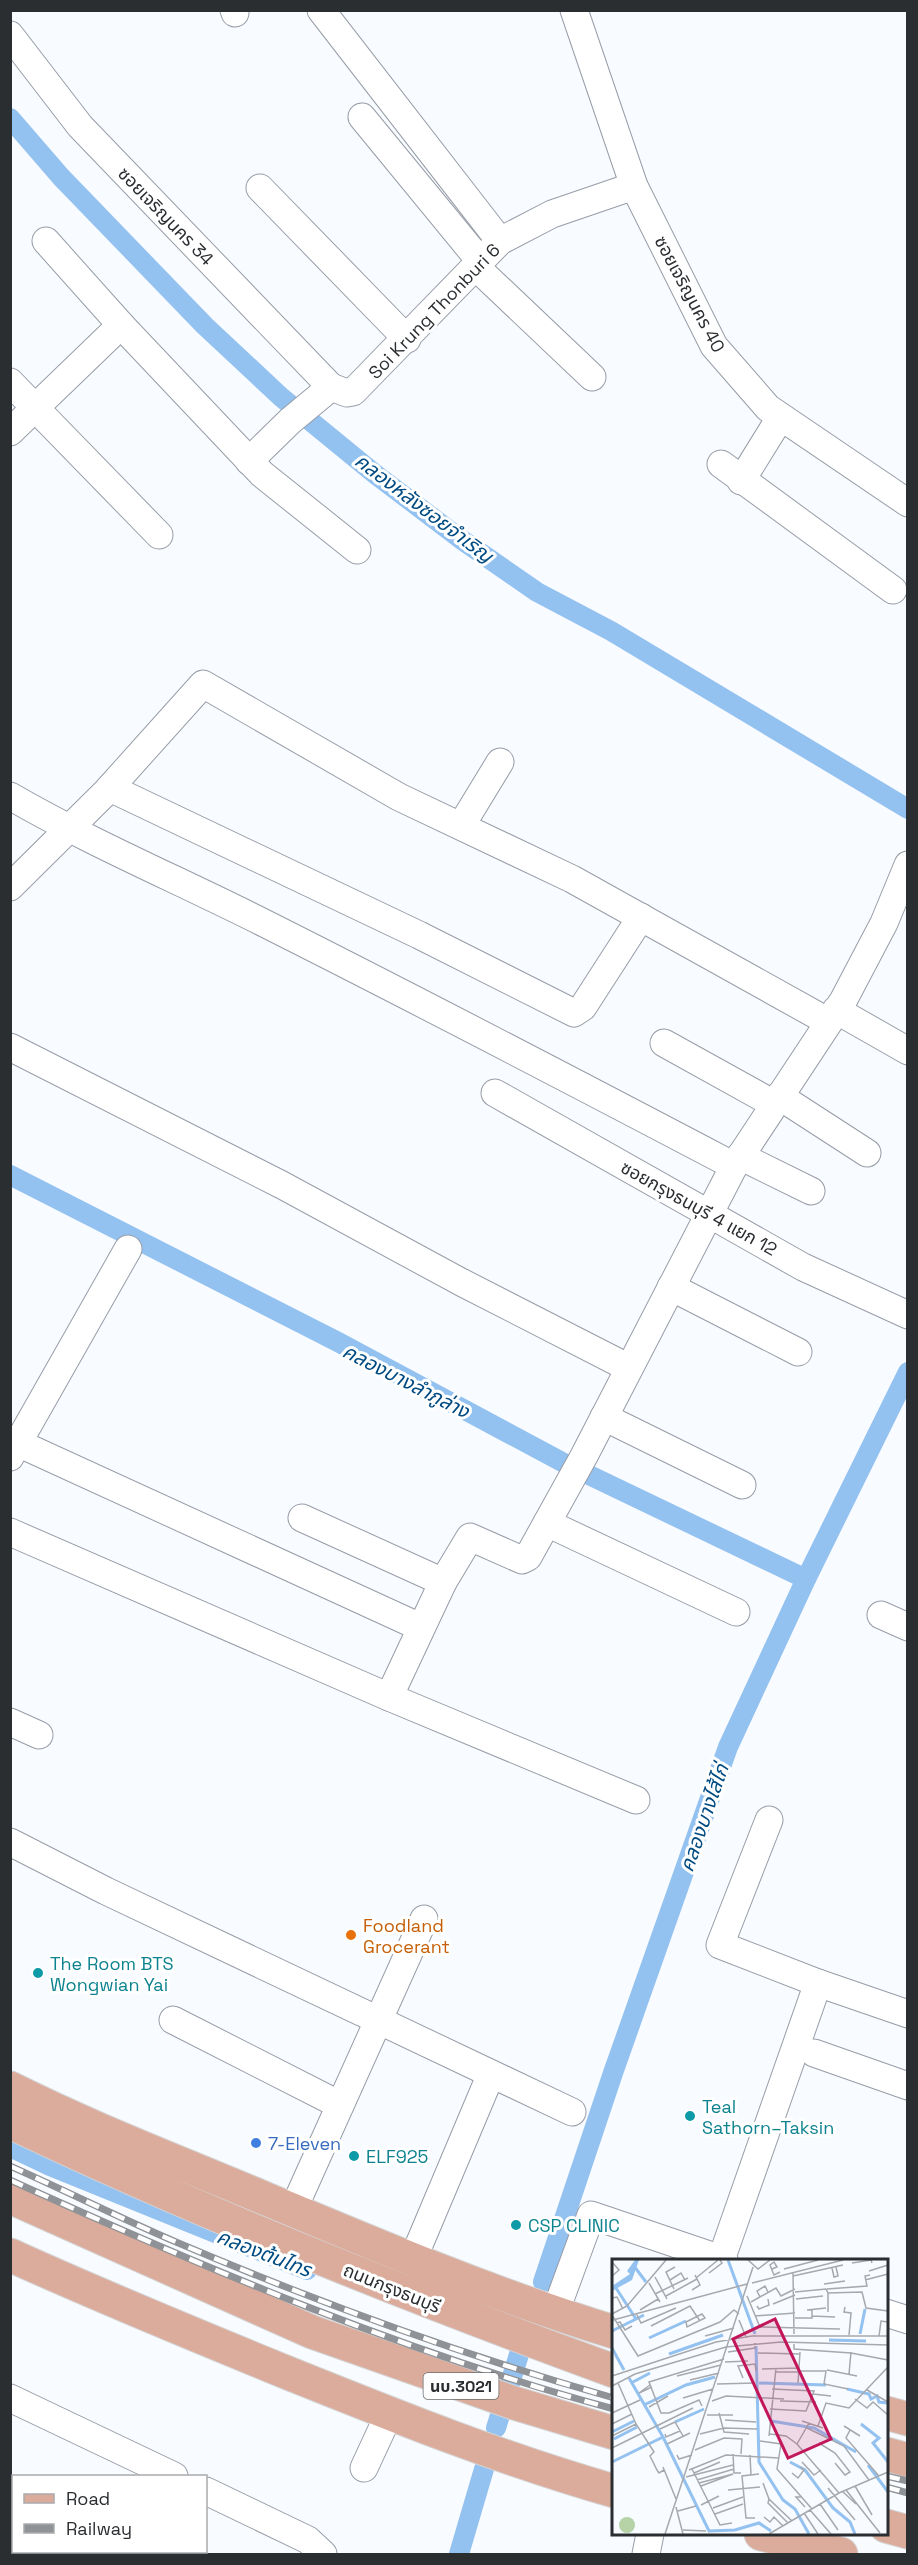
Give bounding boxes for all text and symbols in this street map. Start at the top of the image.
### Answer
street label: ซอยเจริญนคร 34 [113,162,219,270]
street label: ซอยเจริญนคร 40 [650,232,730,356]
street label: Soi Krung Thonburi 6 [363,238,505,384]
water label: คลองหลังซอยจำเริญ [350,447,500,570]
street label: ซอยกรุงธนบุรี 4 แยก 12 [617,1155,781,1261]
water label: คลองบางลำภูล่าง [338,1338,475,1425]
water label: คลองบางไส้ไก่ [673,1758,736,1875]
place label: Foodland Grocerant [363,1914,450,1958]
marker: Foodland Grocerant [344,1928,358,1942]
place label: The Room BTS Wongwian Yai [50,1952,174,1996]
marker: The Room BTS Wongwian Yai [31,1966,45,1980]
place label: Teal Sathorn–Taksin [702,2095,834,2139]
marker: Teal Sathorn–Taksin [683,2109,697,2123]
place label: 7-Eleven [268,2132,341,2155]
marker: 7-Eleven [249,2136,263,2150]
place label: ELF925 [366,2145,428,2168]
marker: ELF925 [347,2149,361,2163]
place label: CSP CLINIC [528,2214,620,2237]
marker: CSP CLINIC [509,2218,523,2232]
water label: คลองต้นไทร [213,2223,316,2283]
street label: ถนนกรุงธนบุรี [340,2258,444,2318]
inset map [612,2259,888,2535]
road number: นบ.3021 [424,2373,498,2399]
legend [12,2475,207,2553]
text: Road [66,2487,110,2510]
text: Railway [66,2517,132,2540]

